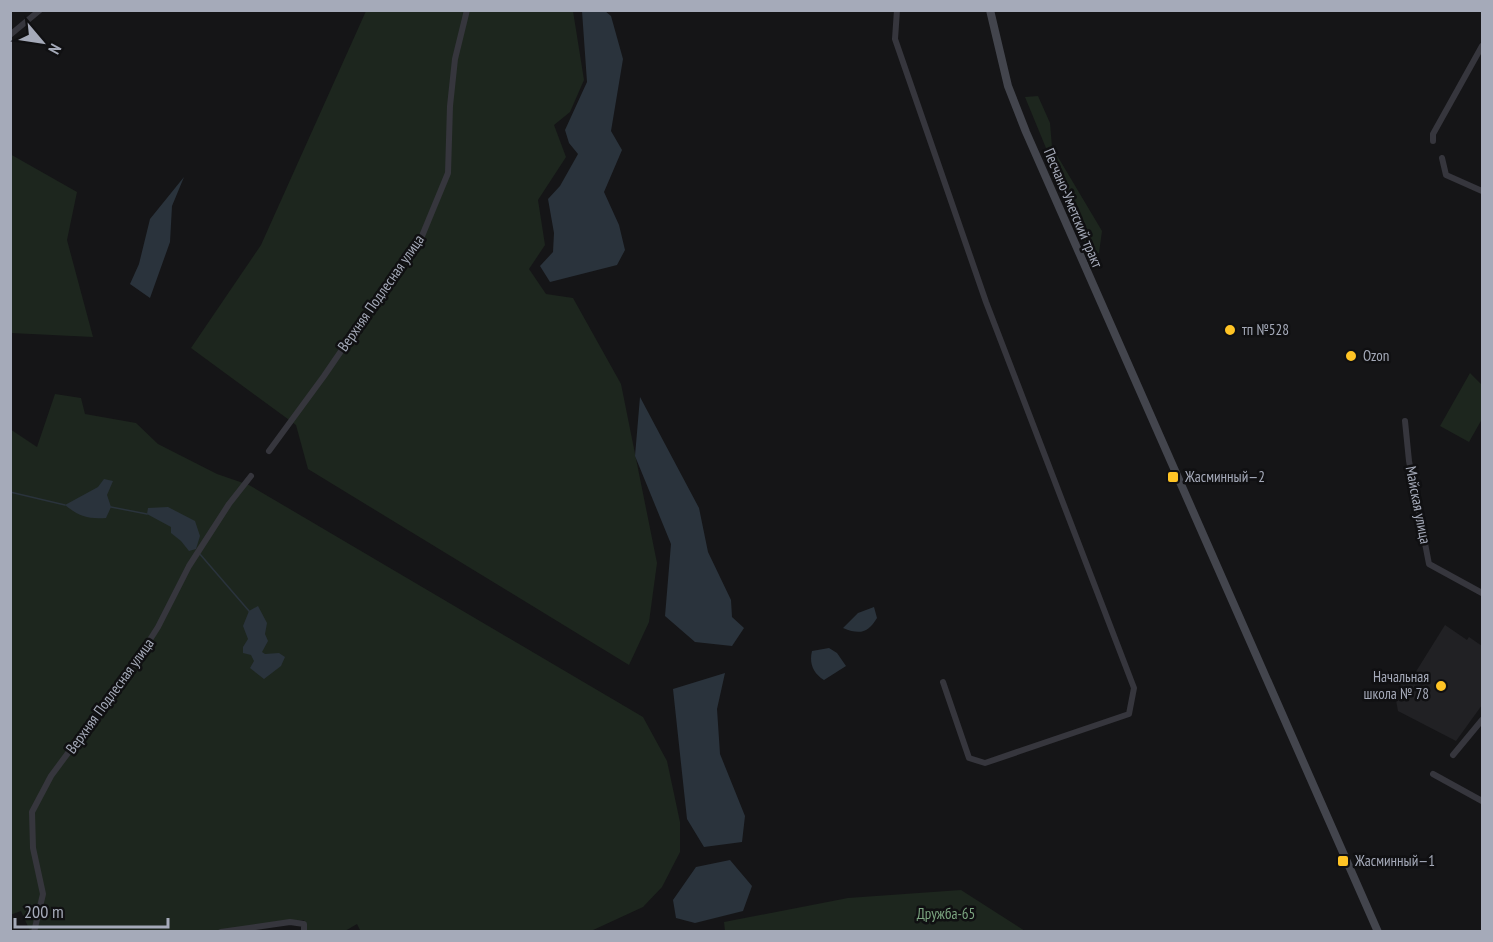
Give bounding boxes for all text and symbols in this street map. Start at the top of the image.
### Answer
north arrow [12,12,72,72]
text: N [44,41,66,58]
street label: Песчано-Уметский тракт [1040,145,1107,271]
street label: Верхняя Подлесная улица [333,231,428,355]
place label: тп №528 [1242,320,1289,339]
marker: тп №528 [1223,323,1237,337]
place label: Ozon [1363,346,1389,365]
marker: Ozon [1344,349,1358,363]
street label: Майская улица [1402,464,1435,545]
place label: Жасминный—2 [1184,467,1265,486]
marker: Жасминный—2 [1166,470,1180,484]
street label: Верхняя Подлесная улица [61,634,158,757]
place label: Начальная школа № 78 [1364,667,1429,703]
marker: Начальная школа № 78 [1434,679,1448,693]
place label: Жасминный—1 [1354,851,1435,870]
marker: Жасминный—1 [1336,854,1350,868]
scale bar [15,891,168,929]
text: 200 m [24,900,64,923]
park label: Дружба-65 [917,904,975,923]

